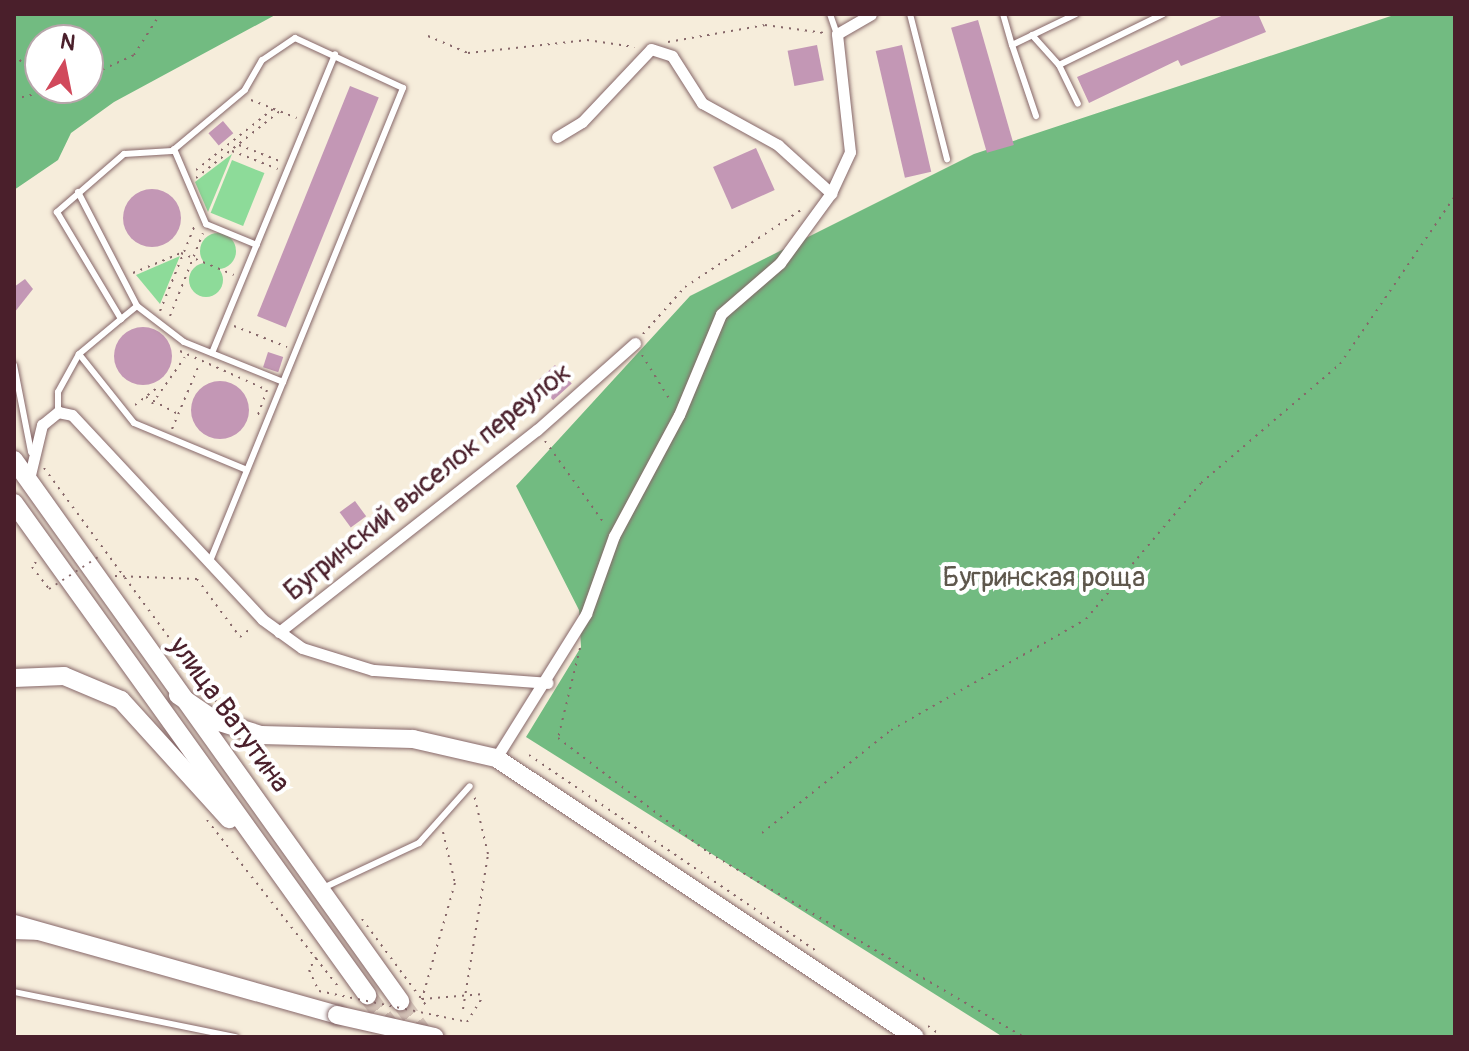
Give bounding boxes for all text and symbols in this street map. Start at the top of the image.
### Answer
north arrow [24,24,104,104]
text: N [58,27,78,57]
street label: Бугринский выселок переулок [278,356,578,608]
park label: Бугринская роща [943,561,1145,595]
street label: улица Ватутина [161,631,297,799]

